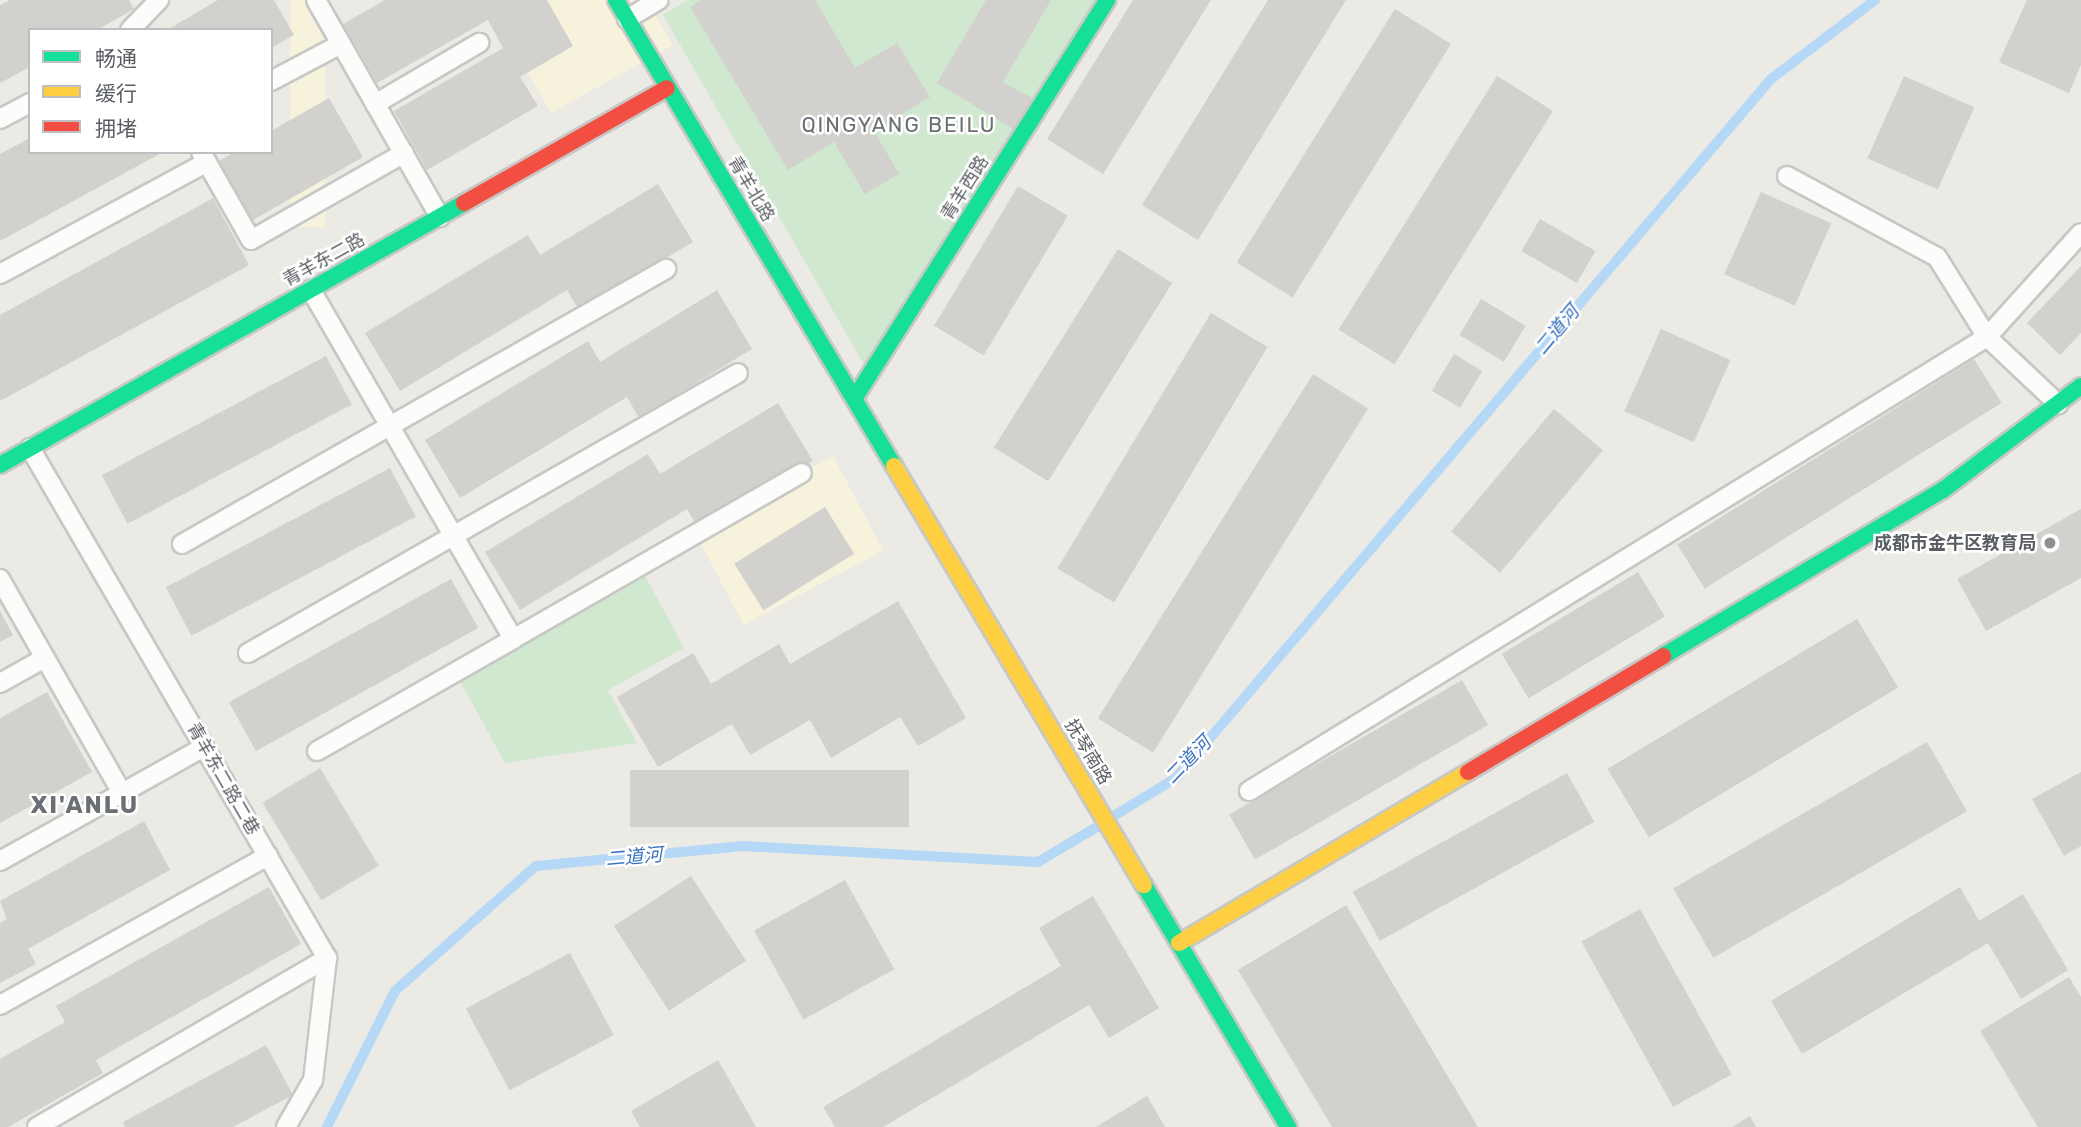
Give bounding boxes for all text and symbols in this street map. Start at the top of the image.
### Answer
legend [28,28,273,154]
text: 畅通 [95,46,137,71]
text: 缓行 [95,81,137,106]
district label: QINGYANG BEILU [803,112,995,138]
text: 拥堵 [95,116,137,141]
street label: 青羊西路 [937,152,993,224]
street label: 青羊北路 [723,153,779,225]
street label: 青羊东二路 [279,229,369,291]
water label: 二道河 [1530,301,1584,359]
place label: 成都市金牛区教育局 [1874,532,2036,554]
marker: 成都市金牛区教育局 [2042,535,2058,551]
street label: 抚琴南路 [1060,716,1116,788]
street label: 青羊东二路二巷 [182,719,264,839]
water label: 二道河 [1160,732,1216,788]
district label: XI'ANLU [32,792,138,820]
water label: 二道河 [605,843,663,871]

